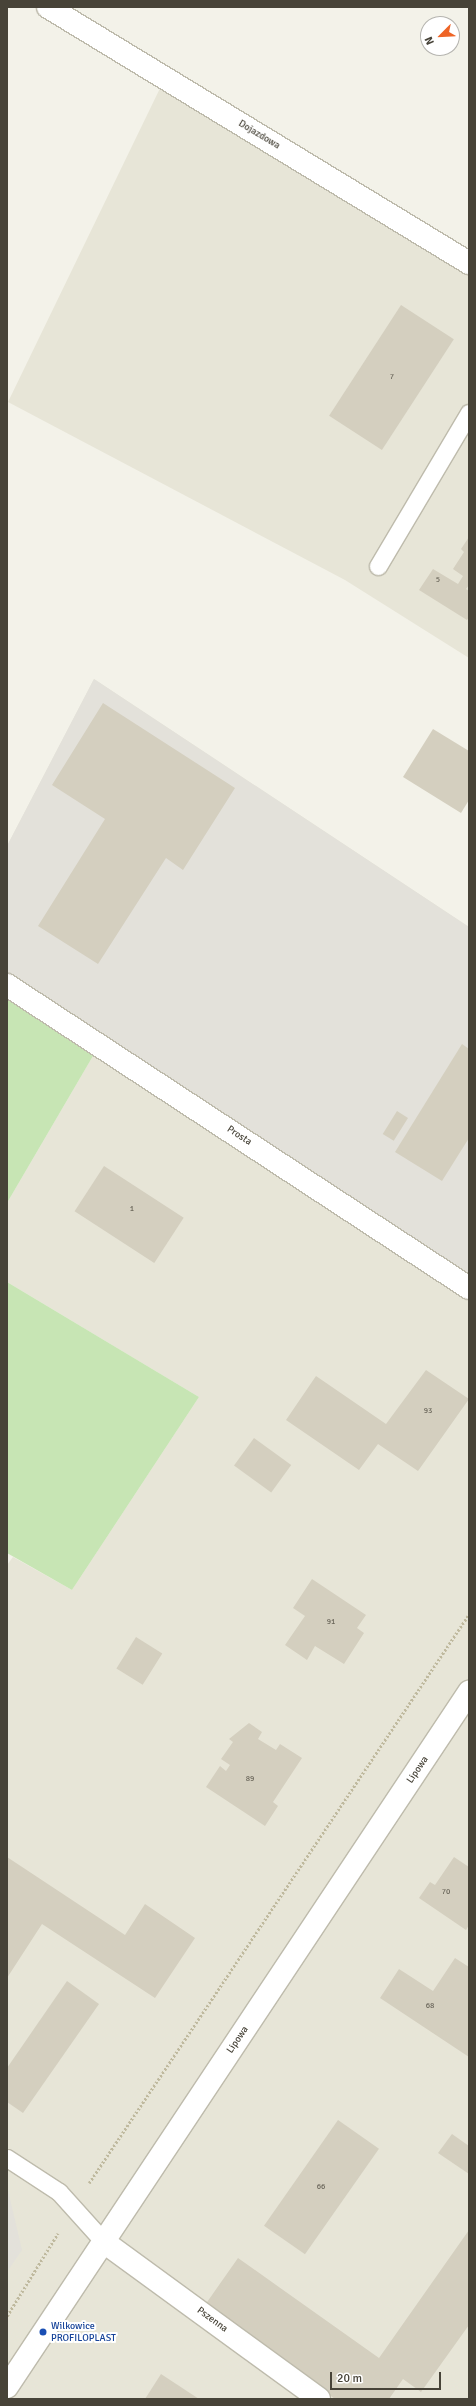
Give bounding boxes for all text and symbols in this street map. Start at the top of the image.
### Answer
north arrow [420,16,460,56]
text: N [422,35,437,47]
street label: Dojazdowa [236,118,282,152]
house number: 7 [390,372,394,382]
house number: 5 [436,575,440,585]
street label: Prosta [224,1124,254,1148]
house number: 1 [130,1204,134,1214]
house number: 93 [424,1406,432,1416]
house number: 91 [327,1617,335,1627]
street label: Lipowa [405,1754,431,1786]
house number: 89 [246,1774,254,1784]
house number: 70 [442,1887,450,1897]
house number: 68 [426,2001,434,2011]
street label: Lipowa [225,2024,251,2056]
house number: 66 [317,2182,325,2192]
street label: Pszenna [194,2305,230,2335]
place label: Wilkowice PROFILOPLAST [51,2320,116,2344]
marker: Wilkowice PROFILOPLAST [38,2327,48,2337]
scale bar [332,2364,443,2390]
text: 20 m [337,2371,362,2386]

